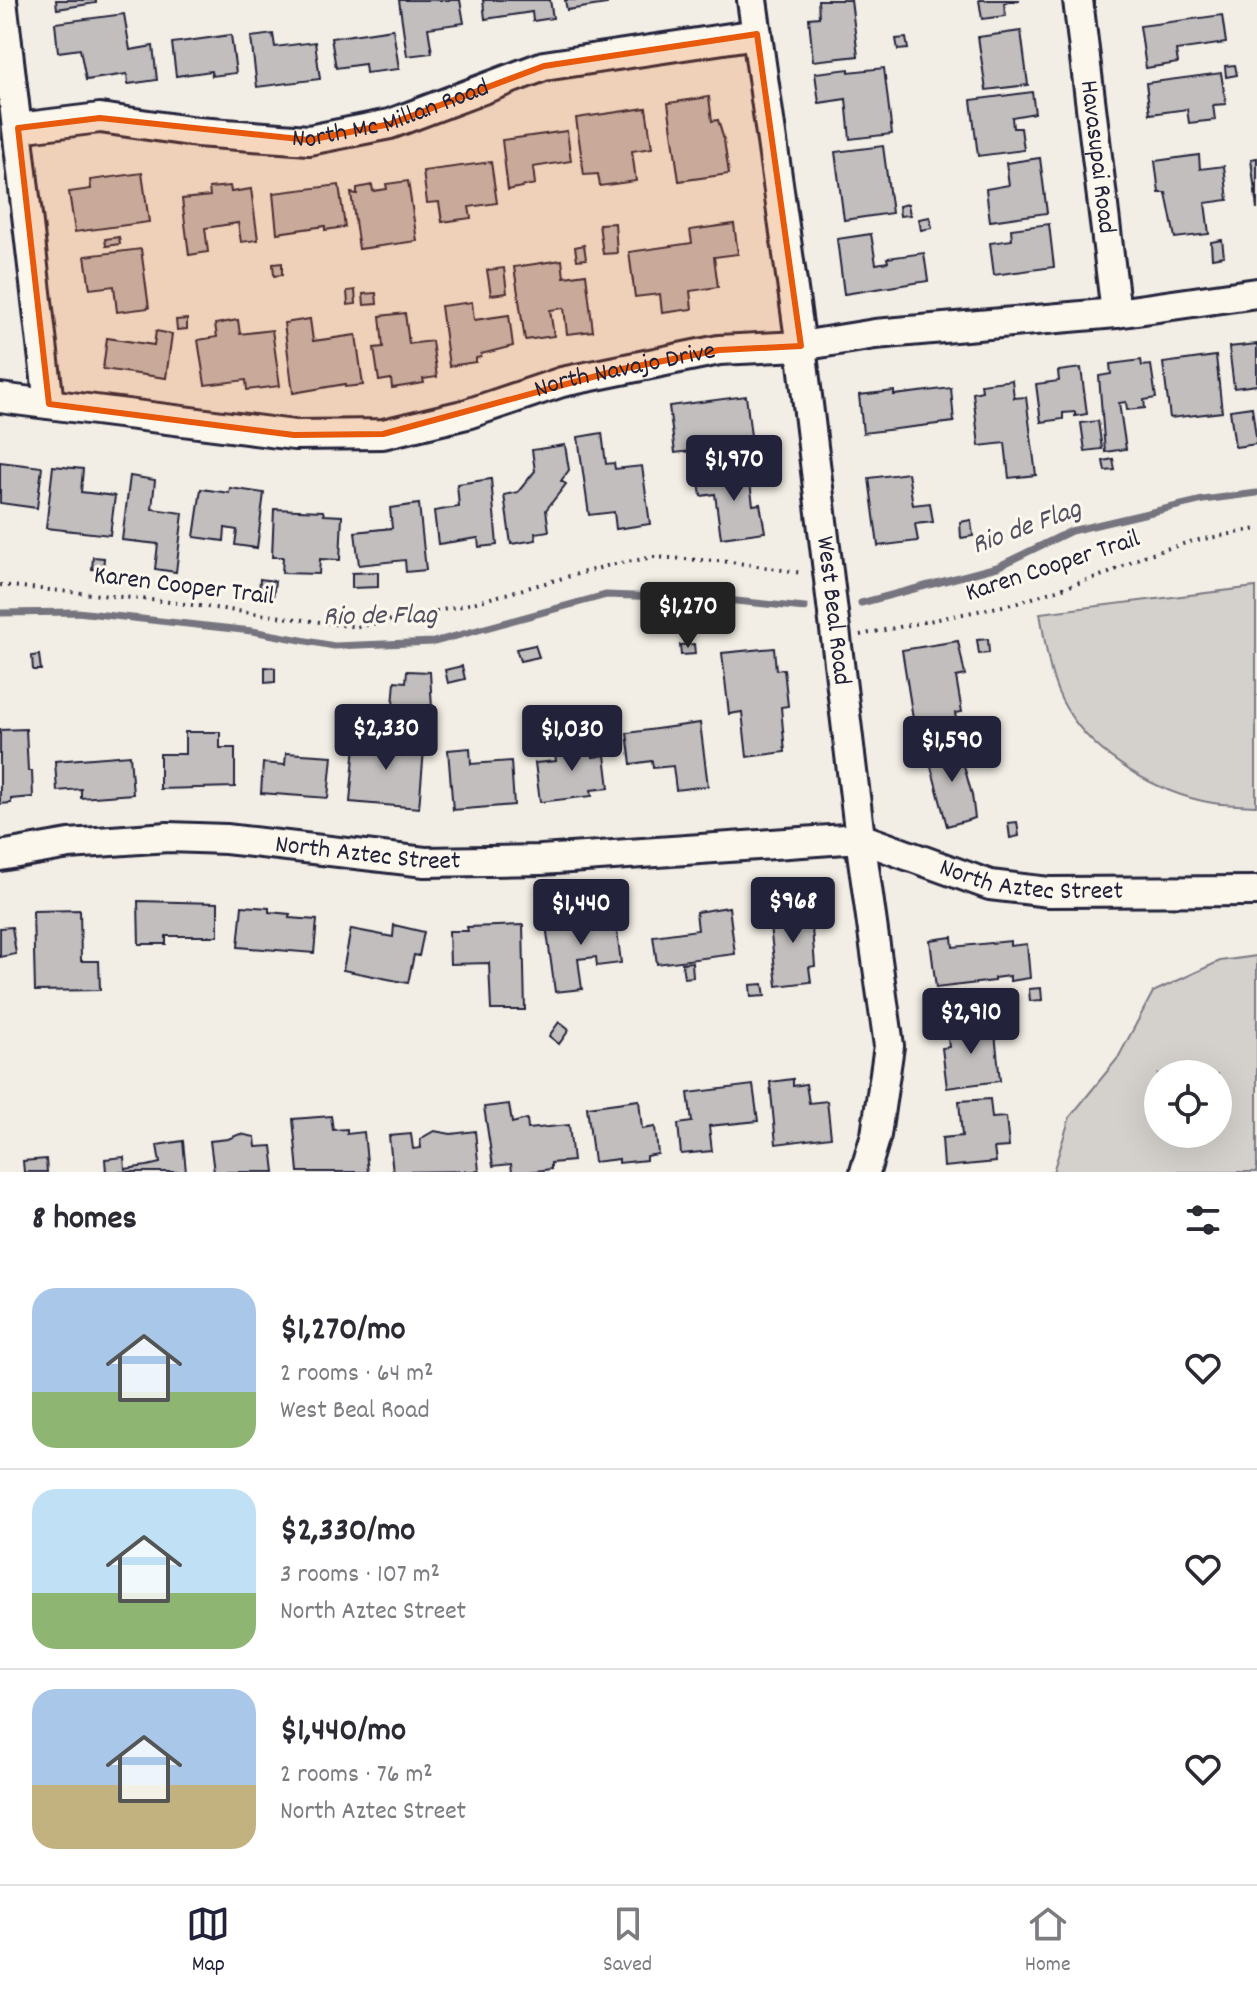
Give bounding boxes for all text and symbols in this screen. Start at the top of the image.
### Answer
street label: North Mc Millan Road [291,70,495,159]
street label: Havasupai Road [1069,78,1125,236]
street label: North Navajo Drive [530,333,719,408]
pin: $1,970 [669,435,799,503]
text: $1,970 [704,442,764,479]
water label: Rio de Flag [967,490,1088,567]
street label: Karen Cooper Trail [961,521,1145,613]
street label: West Beal Road [805,534,860,687]
street label: Karen Cooper Trail [92,558,276,616]
pin: $1,270 [623,582,753,650]
text: $1,270 [658,589,718,626]
water label: Rio de Flag [323,597,438,639]
pin: $2,330 [321,704,451,772]
pin: $1,030 [507,705,637,773]
text: $2,330 [353,711,419,748]
text: $1,030 [540,712,604,749]
pin: $1,590 [887,716,1017,784]
text: $1,590 [921,723,983,760]
street label: North Aztec Street [273,826,461,881]
street label: North Aztec Street [934,850,1124,911]
pin: $968 [746,877,840,945]
pin: $1,440 [516,879,646,947]
text: $968 [769,884,817,921]
text: $1,440 [551,886,611,923]
pin: $2,910 [906,988,1036,1056]
text: $2,910 [940,995,1002,1032]
map controls [1144,1060,1232,1148]
button: locate [1144,1060,1232,1148]
text: 8 homes [32,1196,137,1245]
icon: filters [1181,1198,1225,1242]
text: $1,270/mo [280,1307,406,1356]
icon: home [96,1320,192,1416]
icon: heart [1181,1346,1225,1390]
text: 2 rooms · 64 m² [280,1356,434,1393]
text: West Beal Road [280,1393,430,1430]
text: $2,330/mo [280,1508,415,1557]
icon: home [96,1521,192,1617]
icon: heart [1181,1547,1225,1591]
text: 3 rooms · 107 m² [280,1557,440,1594]
text: North Aztec Street [280,1594,466,1631]
text: $1,440/mo [280,1708,406,1757]
icon: home [96,1721,192,1817]
icon: heart [1181,1747,1225,1791]
text: 2 rooms · 76 m² [280,1757,433,1794]
text: North Aztec Street [280,1794,466,1831]
tab: Map [186,1902,230,1981]
tab: Saved [603,1902,652,1981]
tab: Home [1025,1902,1071,1981]

